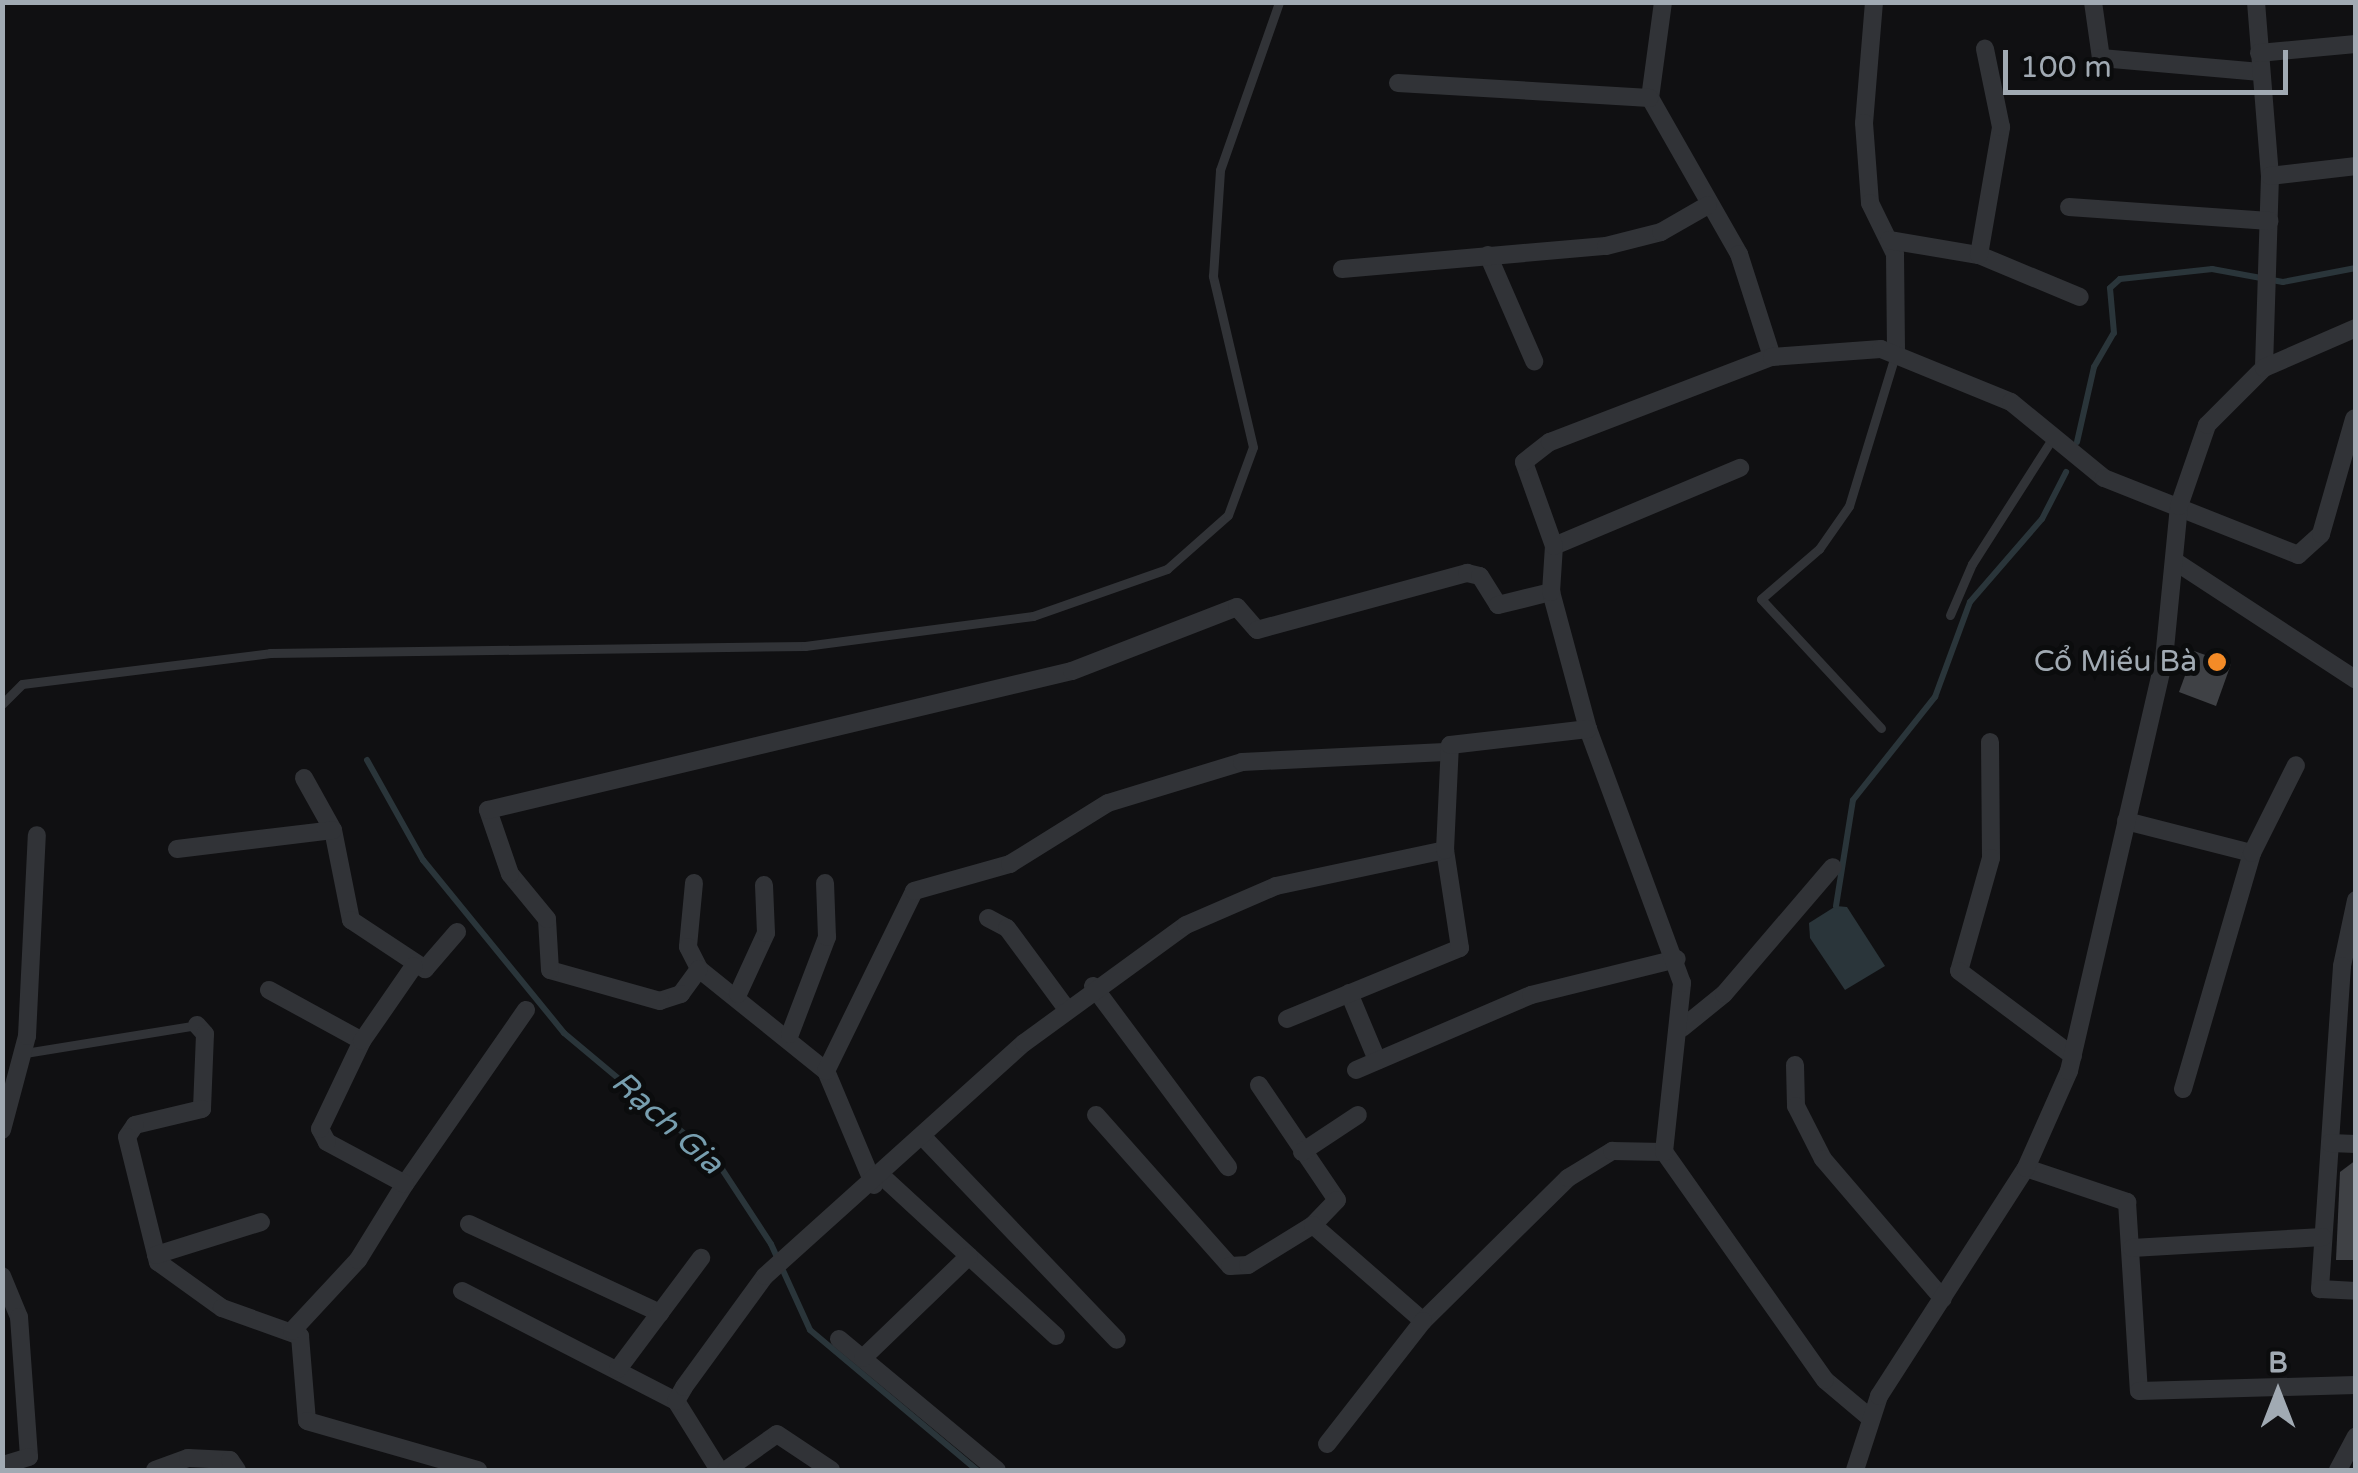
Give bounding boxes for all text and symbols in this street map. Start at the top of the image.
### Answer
scale bar [2008,30,2293,92]
text: 100 m [2020,49,2112,86]
place label: Cổ Miếu Bà [2034,644,2197,680]
marker: Cổ Miếu Bà [2206,651,2228,673]
water label: Rạch Gia [604,1063,730,1183]
north arrow [2228,1343,2328,1443]
text: B [2268,1346,2288,1380]

